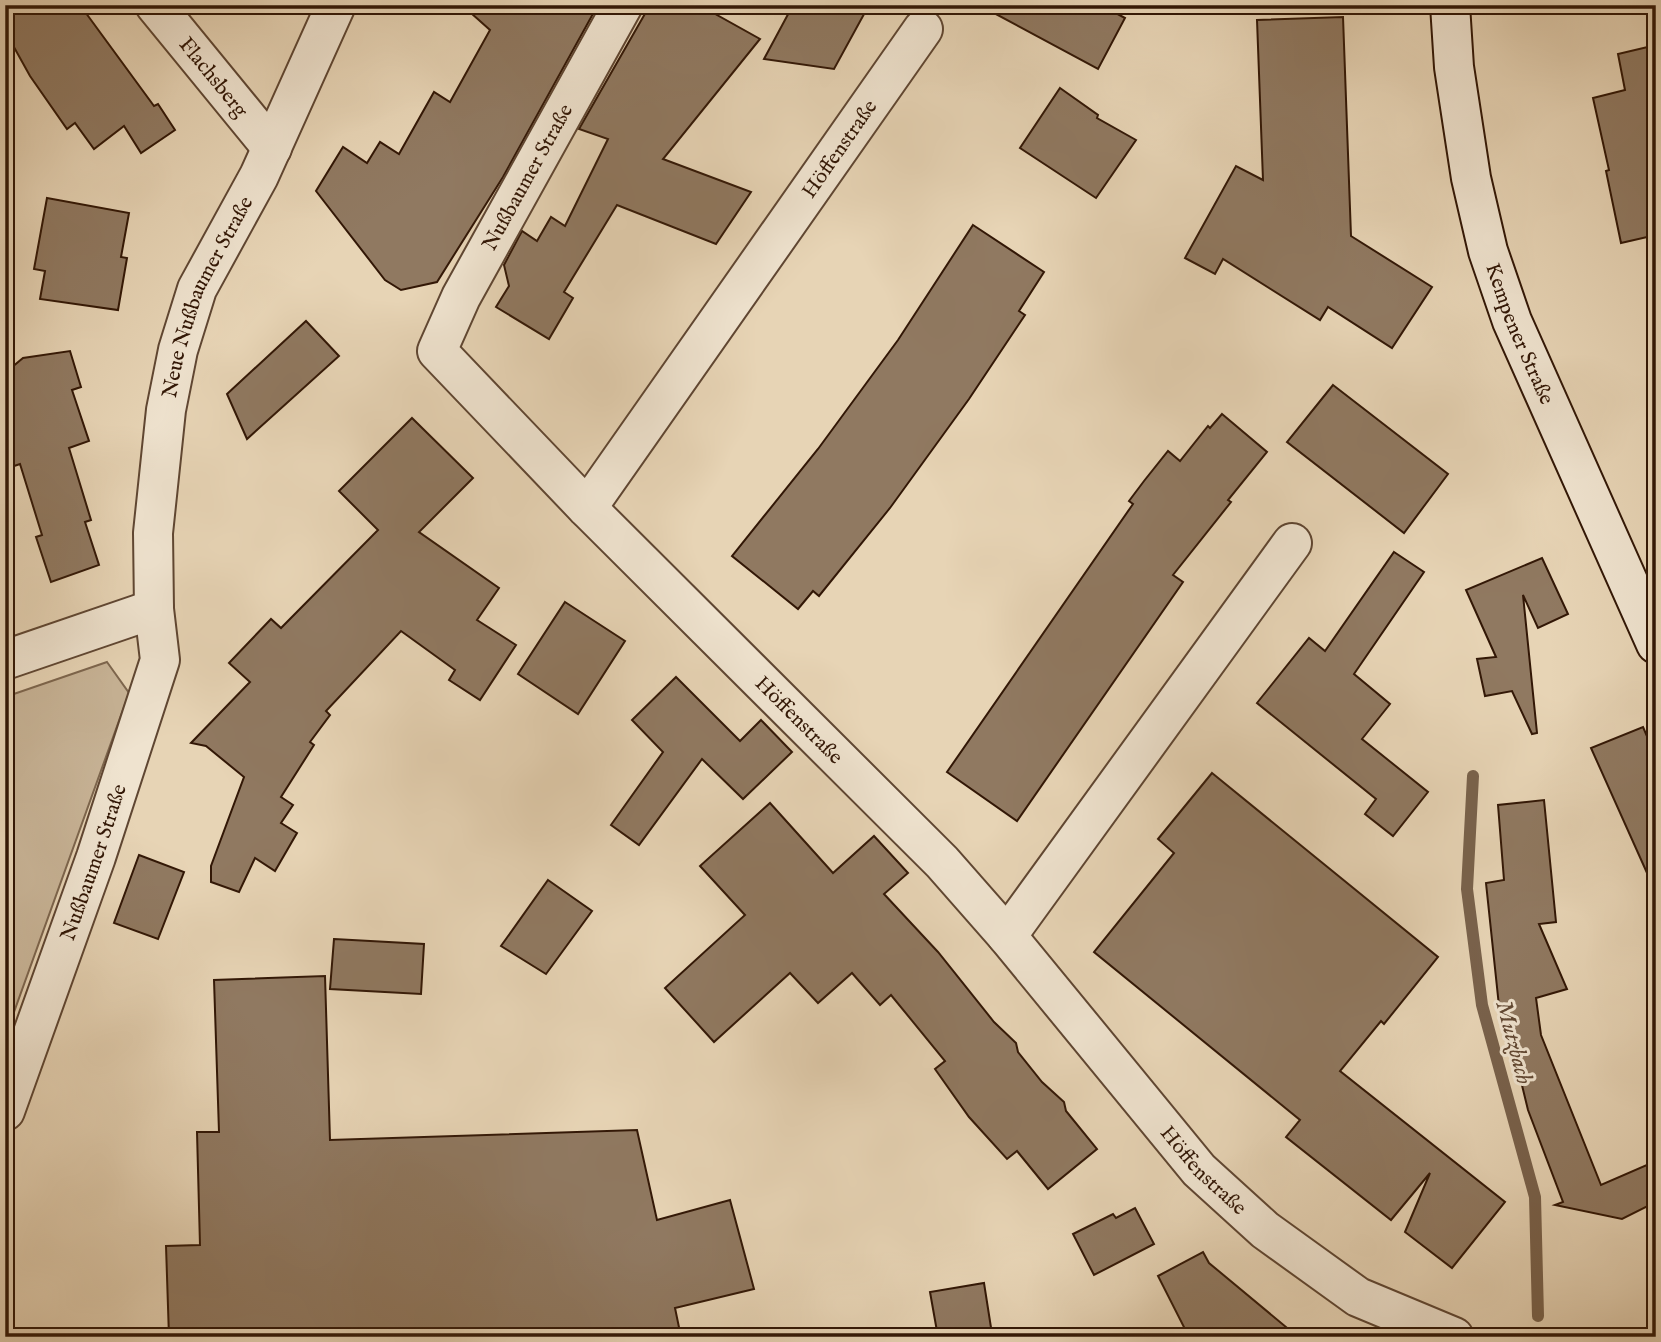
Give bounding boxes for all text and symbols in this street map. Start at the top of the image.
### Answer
street label: Flachsberg [172,32,254,124]
street label: Höffenstraße [796,95,884,204]
street label: Nußbaumer Straße [477,99,580,256]
street label: Neue Nußbaumer Straße [157,192,260,400]
street label: Kempener Straße [1478,260,1560,410]
street label: Höffenstraße [748,671,848,771]
street label: Nußbaumer Straße [55,781,134,945]
water label: Mutzbach [1488,997,1539,1088]
street label: Höffenstraße [1153,1121,1252,1222]

